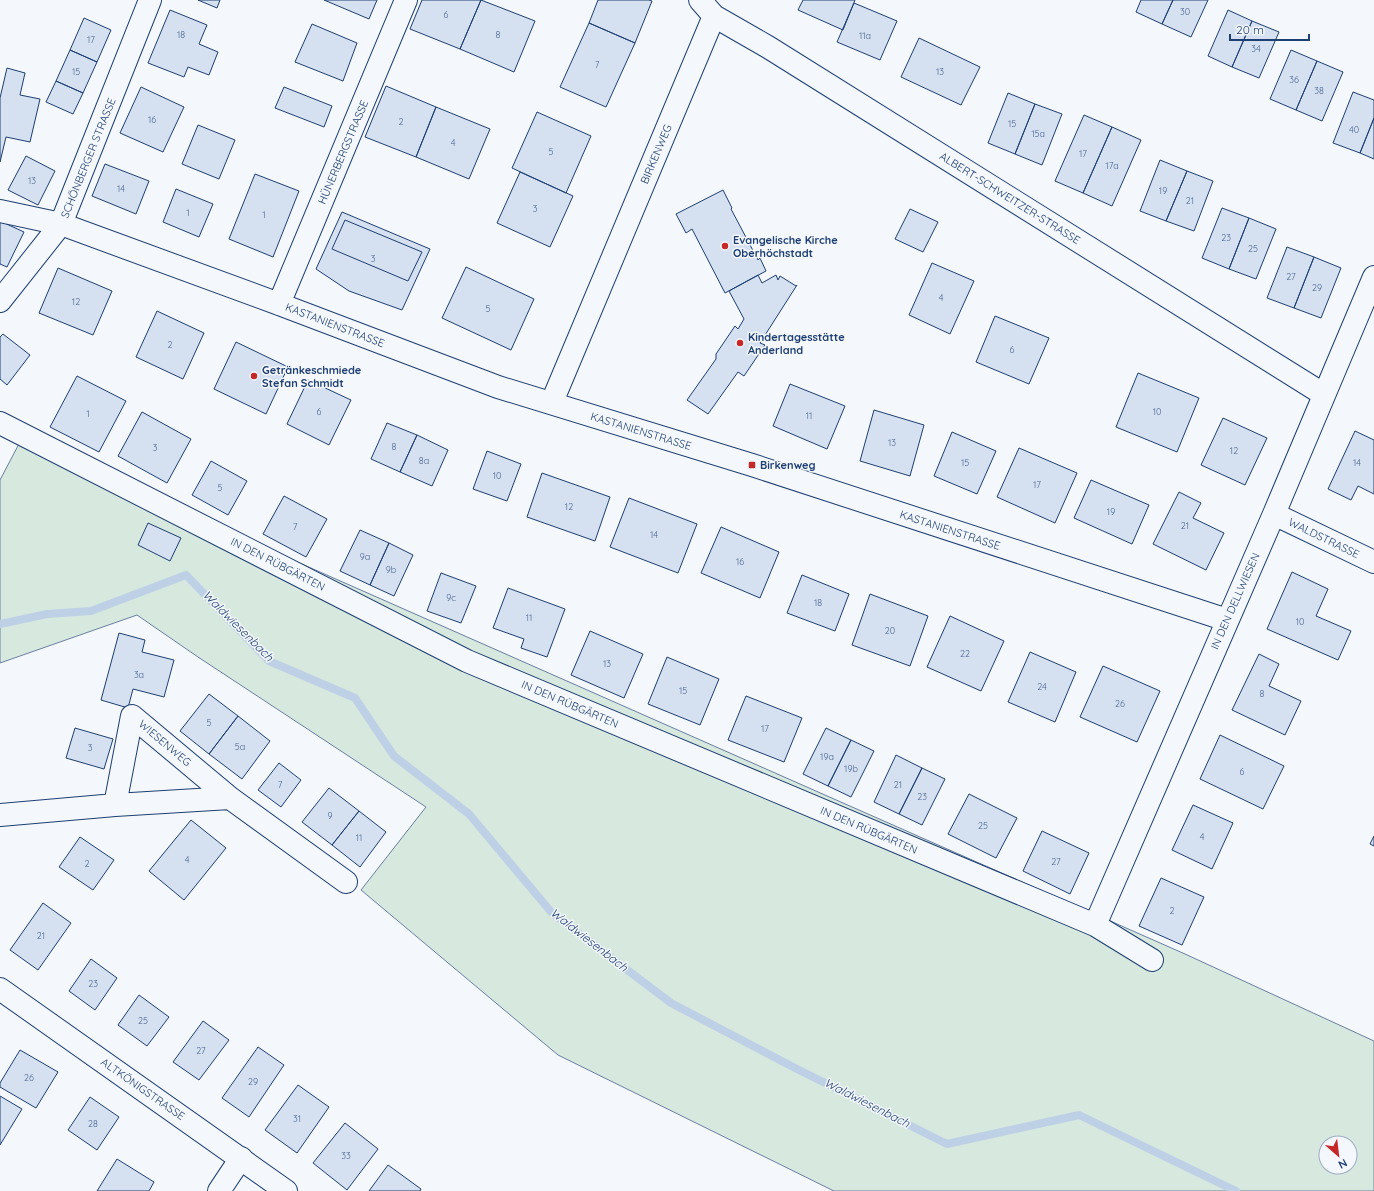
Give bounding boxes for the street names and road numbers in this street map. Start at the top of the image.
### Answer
street label: SCHÖNBERGER STRASSE [57,96,119,220]
street label: HÜNERBERGSTRASSE [315,98,371,206]
street label: BIRKENWEG [637,122,675,186]
street label: ALBERT-SCHWEITZER-STRASSE [937,149,1083,247]
street label: KASTANIENSTRASSE [284,300,386,350]
street label: KASTANIENSTRASSE [589,409,693,453]
street label: KASTANIENSTRASSE [898,507,1002,553]
street label: WALDSTRASSE [1286,515,1362,561]
street label: IN DEN RÜBGÄRTEN [228,534,328,594]
street label: IN DEN DELLWIESEN [1207,550,1263,652]
street label: IN DEN RÜBGÄRTEN [519,677,621,731]
street label: WIESENWEG [136,717,194,769]
street label: IN DEN RÜBGÄRTEN [818,803,920,857]
street label: ALTKÖNIGSTRASSE [98,1055,188,1123]

